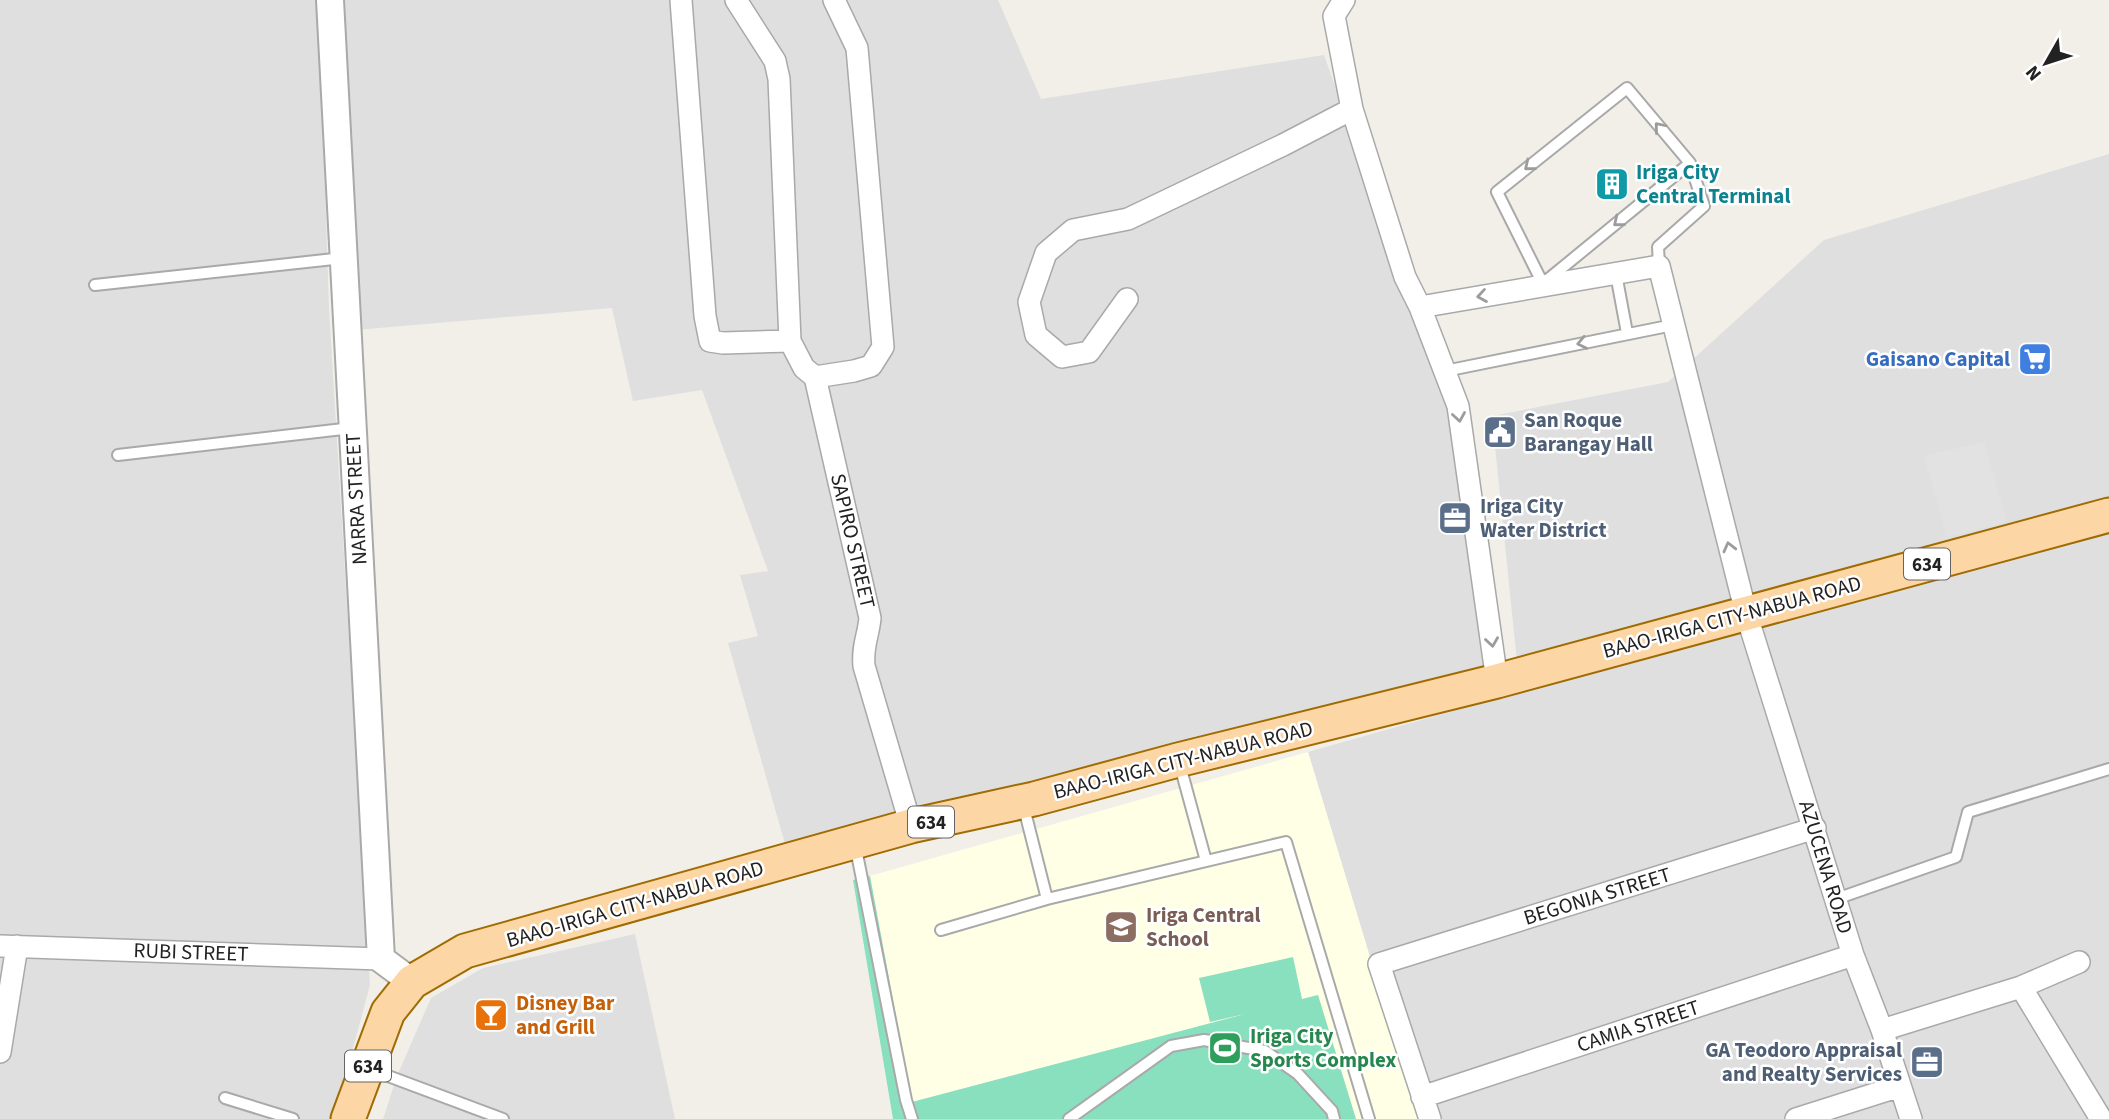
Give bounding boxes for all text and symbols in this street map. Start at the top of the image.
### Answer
north arrow [2011,28,2081,98]
text: N [2019,59,2048,86]
one-way arrow [1655,122,1667,135]
place label: Iriga City Central Terminal [1636,157,1790,211]
one-way arrow [1524,158,1537,171]
building icon: Iriga City Central Terminal [1593,165,1631,203]
one-way arrow [1614,214,1627,226]
one-way arrow [1476,288,1488,303]
one-way arrow [1576,334,1588,349]
supermarket icon: Gaisano Capital [2016,340,2054,378]
place label: Gaisano Capital [1866,344,2010,374]
place label: San Roque Barangay Hall [1524,405,1653,459]
one-way arrow [1452,411,1467,423]
public building icon: San Roque Barangay Hall [1481,413,1519,451]
street label: NARRA STREET [338,432,374,566]
street label: SAPIRO STREET [823,471,883,611]
place label: Iriga City Water District [1480,491,1606,545]
office icon: Iriga City Water District [1436,499,1474,537]
one-way arrow [1723,541,1737,553]
road number: 634 [1904,548,1950,580]
street label: BAAO-IRIGA CITY-NABUA ROAD [1599,568,1865,666]
one-way arrow [1484,636,1499,648]
street label: BAAO-IRIGA CITY-NABUA ROAD [1050,713,1316,807]
street label: AZUCENA ROAD [1791,797,1861,937]
road number: 634 [908,806,954,838]
street label: BAAO-IRIGA CITY-NABUA ROAD [503,853,767,955]
street label: BEGONIA STREET [1520,859,1674,933]
place label: Iriga Central School [1146,900,1261,954]
school or university icon: Iriga Central School [1102,908,1140,946]
street label: RUBI STREET [133,935,249,969]
place label: Disney Bar and Grill [516,988,615,1042]
street label: CAMIA STREET [1573,992,1703,1060]
bar icon: Disney Bar and Grill [472,996,510,1034]
place label: Iriga City Sports Complex [1250,1021,1397,1075]
sports icon: Iriga City Sports Complex [1206,1029,1244,1067]
place label: GA Teodoro Appraisal and Realty Services [1705,1035,1902,1089]
office icon: GA Teodoro Appraisal and Realty Services [1908,1043,1946,1081]
road number: 634 [345,1050,391,1082]

